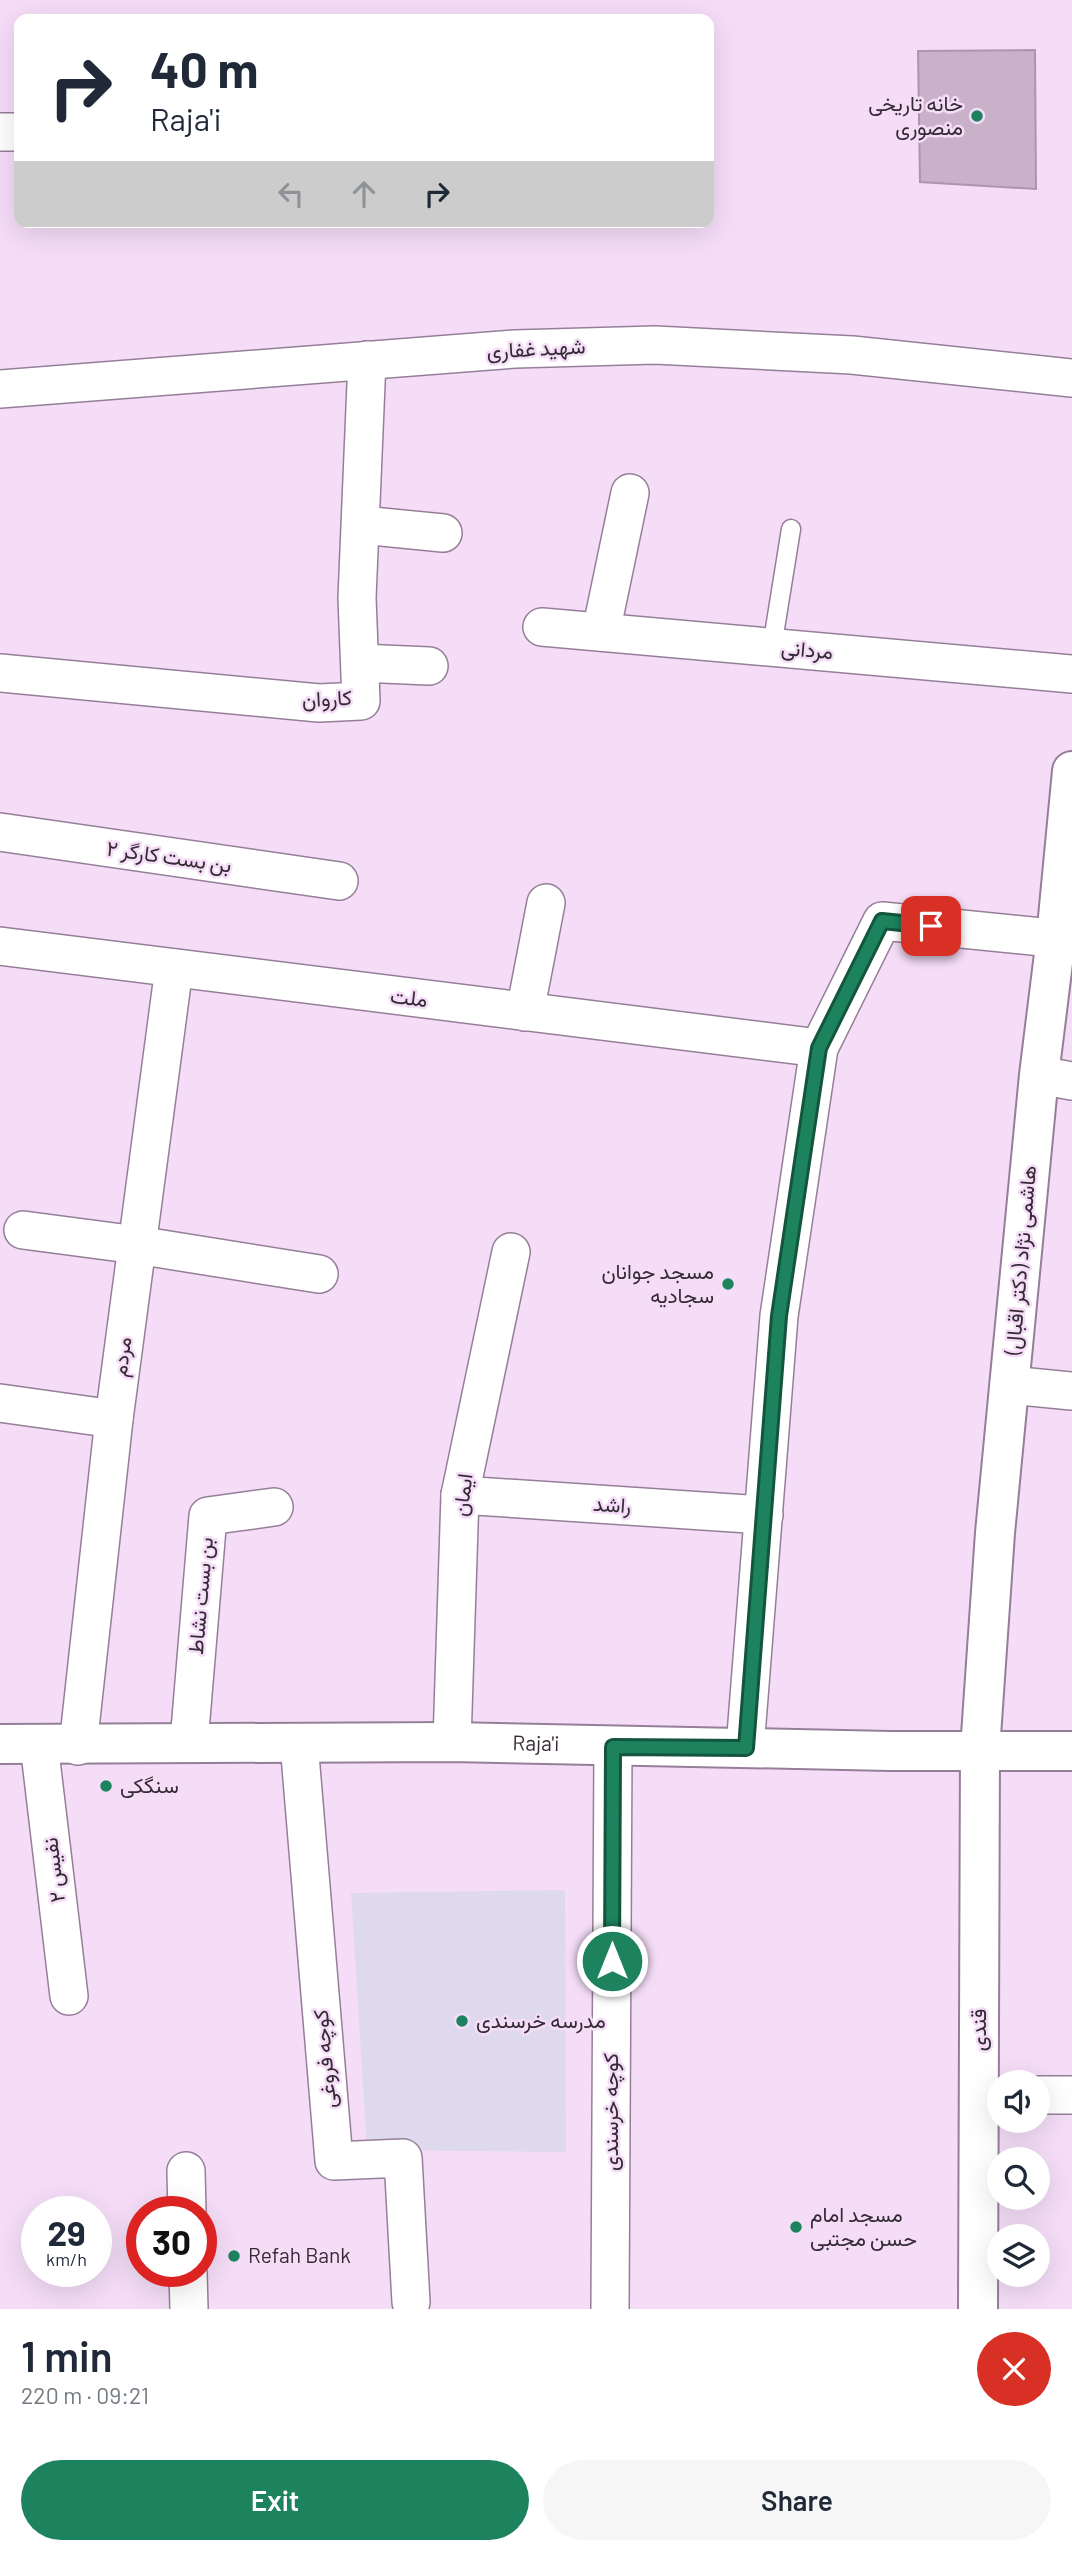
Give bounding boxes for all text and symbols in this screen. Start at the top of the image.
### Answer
text: 40 m [150,39,258,98]
icon: right [35,42,126,133]
place label: خانه تاریخی منصوری [868,90,963,141]
text: Raja'i [150,99,222,137]
marker: خانه تاریخی منصوری [969,108,985,124]
icon: left [272,175,310,213]
icon: ahead [345,175,383,213]
icon: right [418,175,456,213]
street label: شهید غفاری [486,332,586,365]
street label: مردانی [780,634,834,665]
street label: کاروان [301,684,353,713]
street label: بن بست کارگر ۲ [105,834,233,879]
pin [901,896,961,956]
icon: arrive [912,907,950,945]
street label: ملت [389,982,429,1011]
street label: هاشمی نژاد (دکتر اقبال) [999,1164,1042,1357]
place label: مسجد جوانان سجادیه [601,1258,714,1308]
marker: مسجد جوانان سجادیه [720,1276,736,1292]
street label: مردم [106,1335,138,1379]
street label: ایمان [446,1472,478,1518]
street label: راشد [592,1490,632,1519]
street label: بن بست نشاط [182,1536,218,1656]
street label: Raja'i [512,1729,560,1755]
place label: سنگکی [120,1772,179,1798]
marker: سنگکی [98,1778,114,1794]
street label: نفیس ۲ [36,1836,70,1904]
position arrow [575,1924,649,1998]
place label: مدرسه خرسندی [476,2007,606,2034]
street label: کوچه فروغی [307,2008,343,2110]
street label: قندی [965,2009,991,2051]
marker: مدرسه خرسندی [454,2013,470,2029]
street label: کوچه خرسندی [597,2053,625,2171]
map controls [987,2070,1050,2287]
button: sound [987,2070,1050,2133]
button: search [987,2147,1050,2210]
speed limit sign: 30 [126,2196,217,2287]
place label: مسجد امام حسن مجتبی [810,2201,917,2251]
text: 29 [47,2211,86,2253]
marker: مسجد امام حسن مجتبی [788,2219,804,2235]
button: layers [987,2224,1050,2287]
place label: Refah Bank [248,2242,351,2267]
text: km/h [46,2248,87,2270]
marker: Refah Bank [226,2248,242,2264]
text: 1 min [21,2330,113,2380]
button: close [977,2332,1051,2406]
text: 220 m · 09:21 [21,2381,149,2409]
button: Exit [21,2460,529,2540]
button: Share [543,2460,1051,2540]

